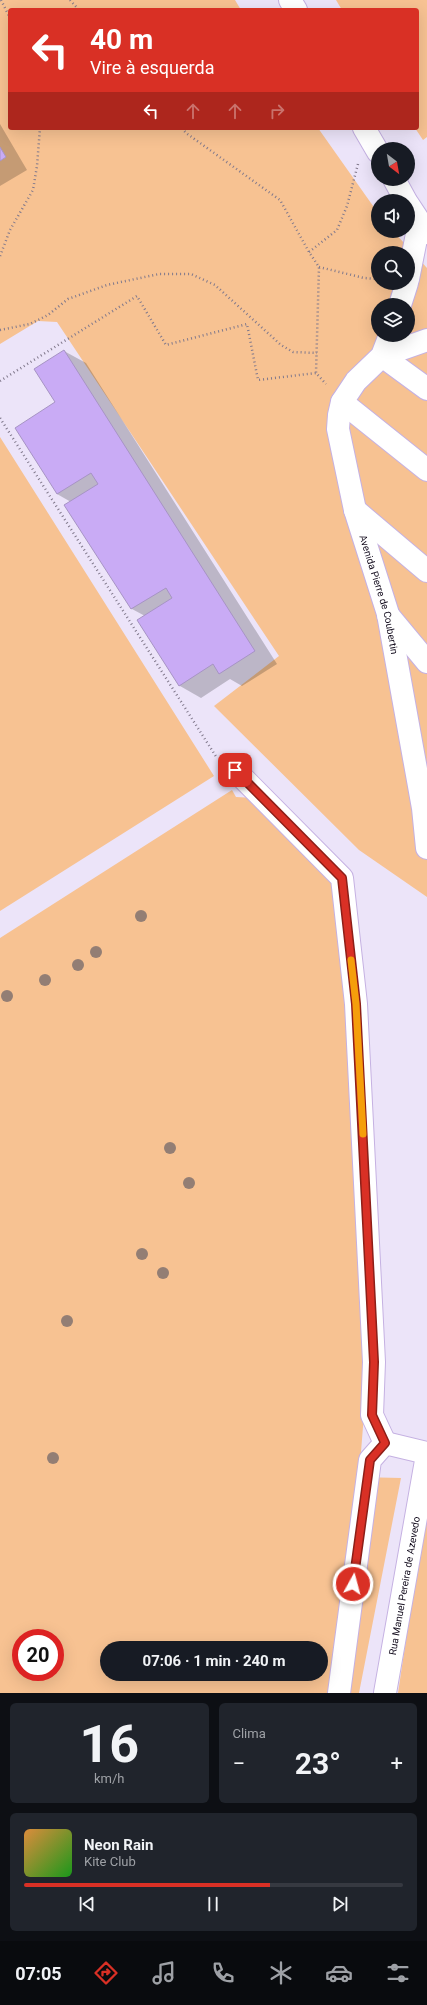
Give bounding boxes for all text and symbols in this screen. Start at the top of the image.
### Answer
text: 40 m [90,23,153,56]
icon: left [24,24,76,76]
text: Vire à esquerda [90,57,214,78]
icon: left [140,100,162,122]
icon: ahead [182,100,204,122]
icon: ahead [224,100,246,122]
icon: right [266,100,288,122]
north arrow [371,142,415,186]
map controls [371,142,415,342]
button: sound [371,194,415,238]
button: search [371,246,415,290]
button: layers [371,298,415,342]
street label: Avenida Pierre de Coubertin [357,534,400,655]
pin [218,753,252,787]
icon: arrive [224,759,246,781]
street label: Rua Manuel Pereira de Azevedo [387,1515,422,1656]
position arrow [332,1563,374,1605]
speed limit sign: 20 [12,1629,64,1681]
text: 07:06 · 1 min · 240 m [143,1652,285,1670]
text: 16 [79,1714,139,1775]
text: Clima [233,1726,266,1741]
text: 23° [295,1746,341,1781]
text: − [233,1751,245,1776]
text: + [391,1751,403,1776]
text: km/h [94,1771,125,1786]
text: Neon Rain [84,1836,153,1854]
text: Kite Club [84,1854,136,1869]
icon: previous [76,1893,98,1915]
icon: pause [202,1893,224,1915]
icon: next [329,1893,351,1915]
icon: directions [92,1959,120,1987]
icon: music [150,1959,178,1987]
icon: phone [209,1959,237,1987]
icon: climate [267,1959,295,1987]
icon: car [325,1959,353,1987]
icon: filters [384,1959,412,1987]
text: 07:05 [15,1963,62,1984]

